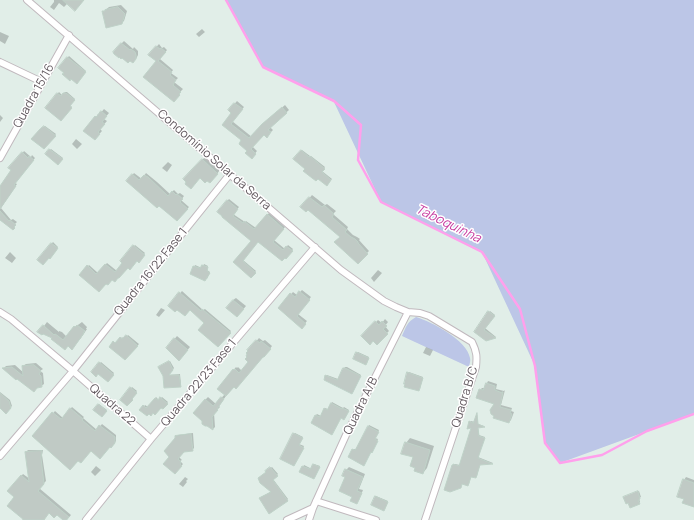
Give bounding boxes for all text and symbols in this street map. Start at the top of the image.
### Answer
street label: Quadra 15/16 [10,61,58,131]
street label: Condomínio Solar da Serra [154,107,274,213]
water label: Taboquinha [413,202,483,246]
street label: Quadra 16/22 Fase 1 [111,225,191,319]
street label: Quadra 22/23 Fase 1 [158,336,240,430]
street label: Quadra B/C [449,365,481,429]
street label: Quadra A/B [341,375,381,437]
street label: Quadra 22 [86,381,138,429]

